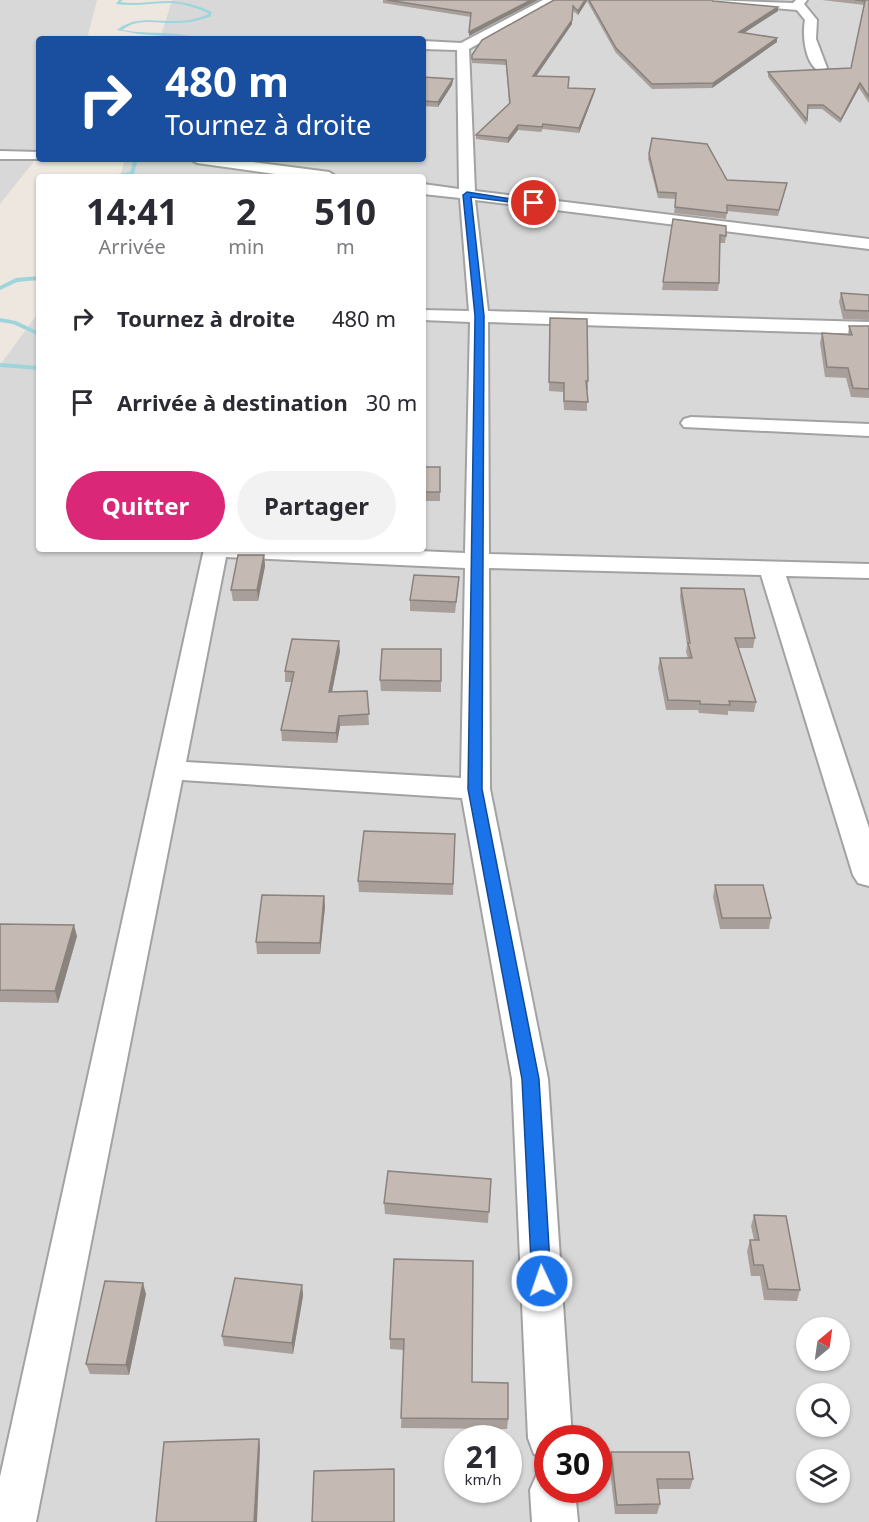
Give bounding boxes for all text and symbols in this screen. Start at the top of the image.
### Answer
text: 480 m [165,52,289,109]
icon: right [66,60,144,138]
text: Tournez à droite [165,106,371,143]
pin [508,177,559,228]
icon: arrive [517,186,550,219]
text: 14:41 [86,187,178,236]
text: 2 [236,187,257,236]
text: 510 [314,187,376,236]
text: Arrivée [99,233,166,260]
text: min [228,233,264,260]
text: m [336,233,355,260]
icon: right [66,302,99,335]
text: Tournez à droite [117,303,295,333]
text: 480 m [332,303,396,333]
icon: arrive [66,386,99,419]
text: Arrivée à destination [117,387,348,417]
text: 30 m [366,387,417,417]
button: Quitter [66,471,225,540]
button: Partager [237,471,396,540]
position arrow [510,1249,574,1313]
north arrow [796,1317,850,1371]
map controls [796,1317,850,1503]
button: search [796,1383,850,1437]
speed limit sign: 30 [534,1425,612,1503]
text: 21 [466,1436,500,1477]
button: layers [796,1449,850,1503]
text: km/h [465,1469,501,1489]

